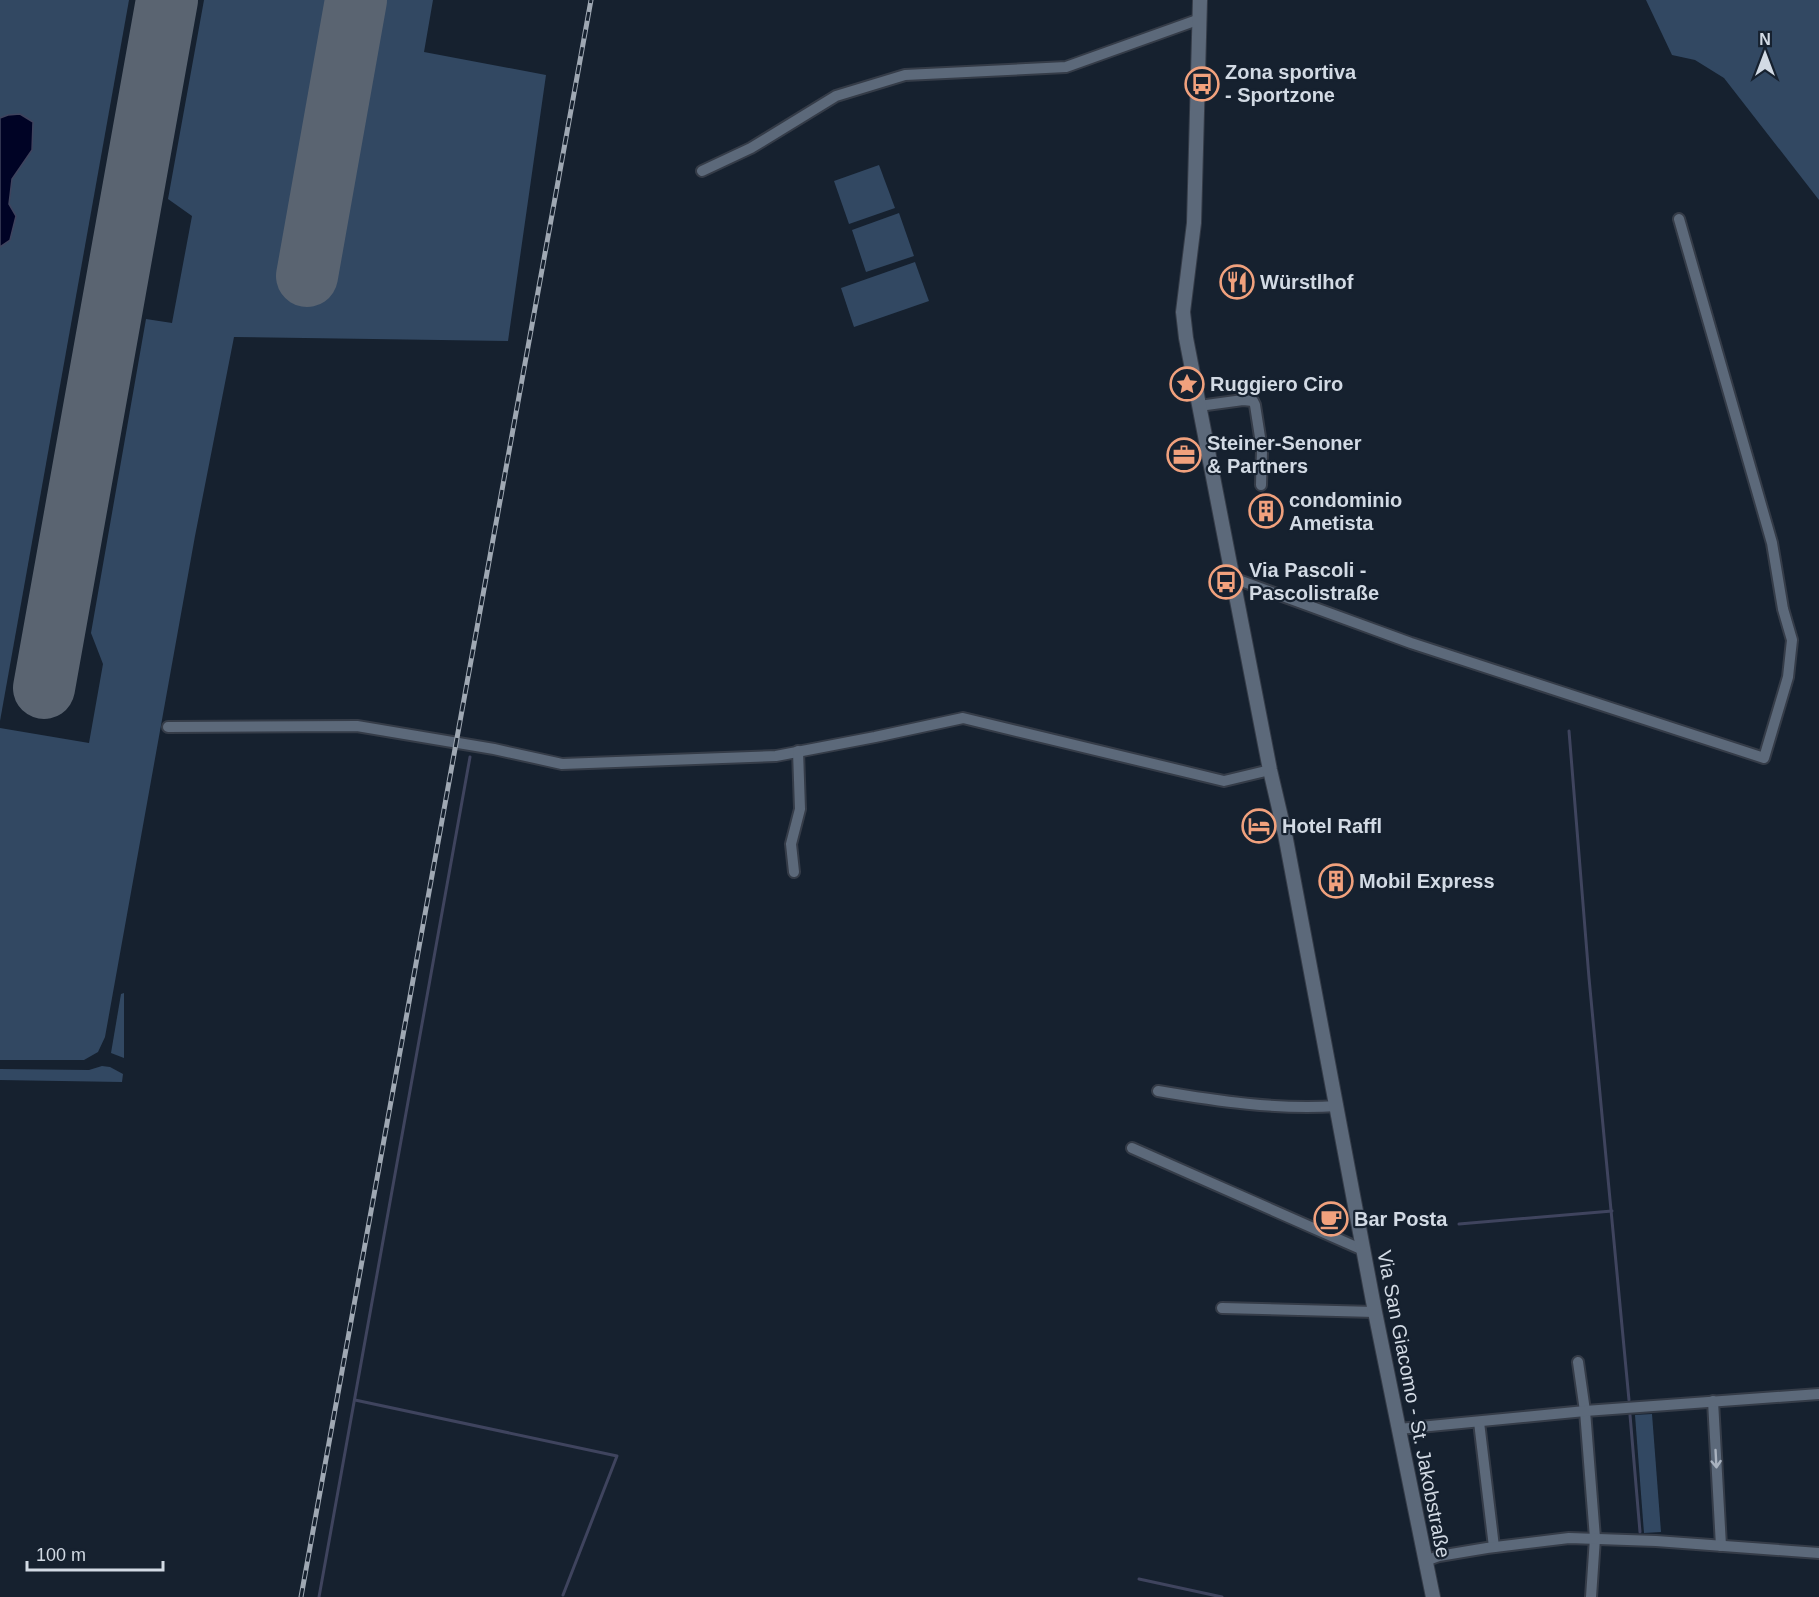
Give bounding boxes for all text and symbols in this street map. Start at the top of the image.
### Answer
north arrow [1735,24,1795,84]
text: N [1759,31,1771,48]
place label: Zona sportiva - Sportzone [1225,61,1357,106]
bus stop icon: Zona sportiva - Sportzone [1184,66,1220,102]
restaurant icon: Würstlhof [1219,264,1255,300]
place label: Würstlhof [1260,271,1354,293]
place icon: Ruggiero Ciro [1169,366,1205,402]
place label: Ruggiero Ciro [1210,373,1343,395]
place label: Steiner-Senoner & Partners [1207,432,1362,477]
office icon: Steiner-Senoner & Partners [1166,437,1202,473]
place label: condominio Ametista [1289,489,1402,534]
building icon: condominio Ametista [1248,493,1284,529]
place label: Via Pascoli - Pascolistraße [1249,559,1379,604]
bus stop icon: Via Pascoli - Pascolistraße [1208,564,1244,600]
hotel icon: Hotel Raffl [1241,808,1277,844]
place label: Hotel Raffl [1282,815,1382,837]
building icon: Mobil Express [1318,863,1354,899]
place label: Mobil Express [1359,870,1495,892]
cafe icon: Bar Posta [1313,1201,1349,1237]
place label: Bar Posta [1354,1208,1448,1230]
street label: Via San Giacomo - St. Jakobstraße [1373,1248,1455,1560]
one-way arrow [1711,1449,1722,1469]
scale bar [27,1534,164,1572]
text: 100 m [36,1545,86,1565]

